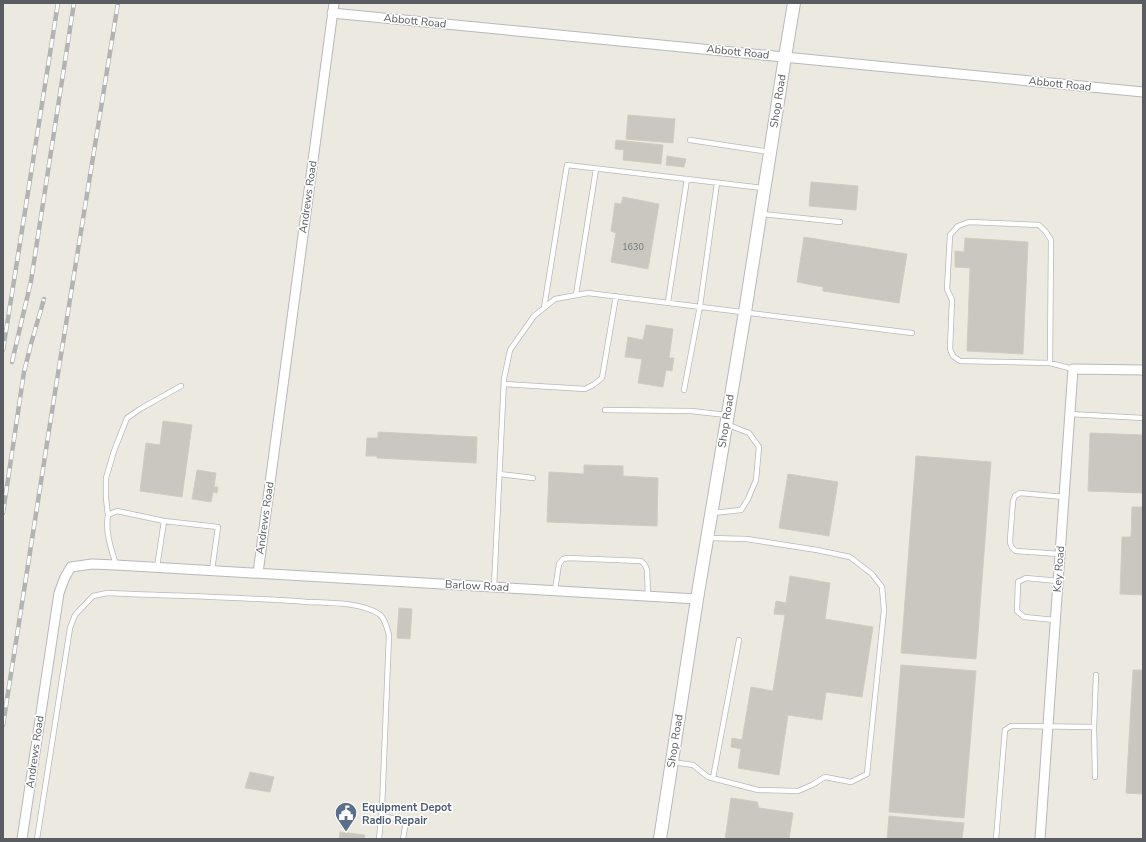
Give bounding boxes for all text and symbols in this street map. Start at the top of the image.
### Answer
street label: Abbott Road [383,10,447,32]
street label: Abbott Road [706,41,770,63]
street label: Shop Road [766,73,790,129]
street label: Abbott Road [1028,73,1092,95]
street label: Andrews Road [295,160,321,234]
house number: 1630 [622,241,644,253]
street label: Shop Road [714,393,738,449]
street label: Andrews Road [252,481,278,555]
street label: Key Road [1050,545,1068,593]
street label: Barlow Road [445,577,509,595]
street label: Shop Road [663,713,687,769]
street label: Andrews Road [22,715,48,789]
public building icon: Equipment Depot Radio Repair [333,800,359,833]
place label: Equipment Depot Radio Repair [362,800,452,828]

